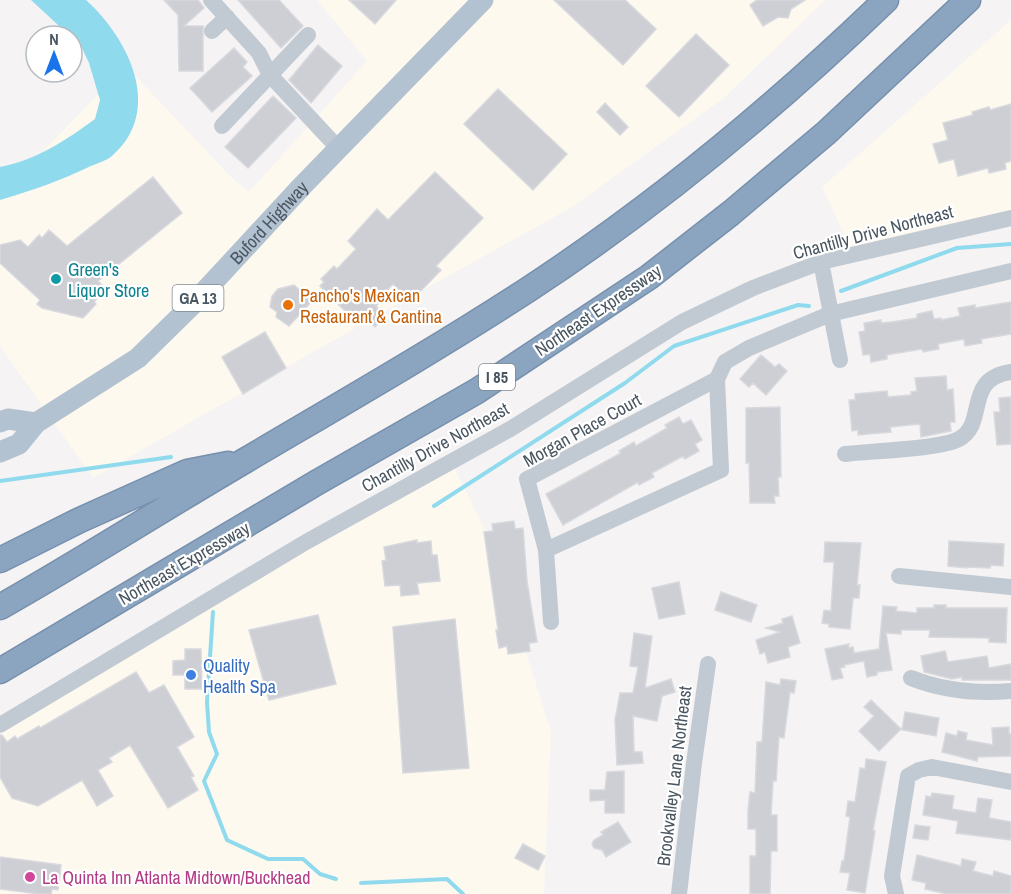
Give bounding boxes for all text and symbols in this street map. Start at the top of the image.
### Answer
north arrow [24,24,84,84]
text: N [49,28,59,50]
street label: Buford Highway [224,175,314,269]
street label: Chantilly Drive Northeast [790,199,956,265]
place label: Green's Liquor Store [68,257,149,303]
street label: Northeast Expressway [530,258,667,362]
marker: Green's Liquor Store [49,272,63,286]
place label: Pancho's Mexican Restaurant & Cantina [300,283,442,329]
road number: GA 13 [172,285,224,311]
marker: Pancho's Mexican Restaurant & Cantina [281,298,295,312]
road number: I 85 [479,364,515,390]
street label: Morgan Place Court [519,387,645,473]
street label: Chantilly Drive Northeast [357,396,513,498]
street label: Northeast Expressway [114,515,255,611]
place label: Quality Health Spa [203,653,276,699]
marker: Quality Health Spa [184,668,198,682]
street label: Brookvalley Lane Northeast [651,684,697,868]
place label: La Quinta Inn Atlanta Midtown/Buckhead [42,865,310,890]
marker: La Quinta Inn Atlanta Midtown/Buckhead [23,870,37,884]

